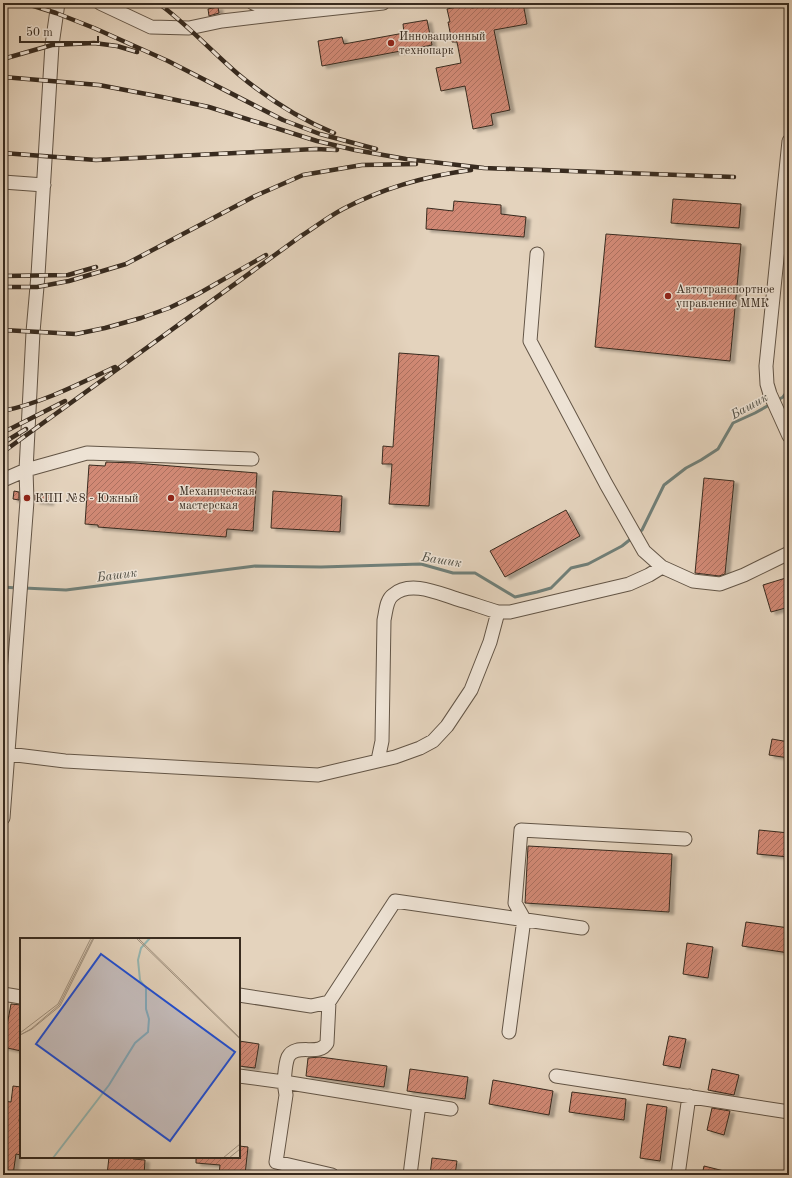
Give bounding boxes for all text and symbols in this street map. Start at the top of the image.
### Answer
scale bar [20,18,98,44]
text: 50 m [26,26,53,39]
place label: Инновационный технопарк [399,31,486,57]
marker: Инновационный технопарк [386,38,396,48]
place label: Автотранспортное управление ММК [676,284,775,310]
marker: Автотранспортное управление ММК [663,291,673,301]
water label: Башик [728,391,771,422]
place label: Механическая мастерская [179,486,255,512]
marker: КПП №8 - Южный [22,493,32,503]
place label: КПП №8 - Южный [35,493,139,505]
marker: Механическая мастерская [166,493,176,503]
water label: Башик [420,551,463,570]
water label: Башик [95,567,138,585]
inset map [20,938,240,1158]

